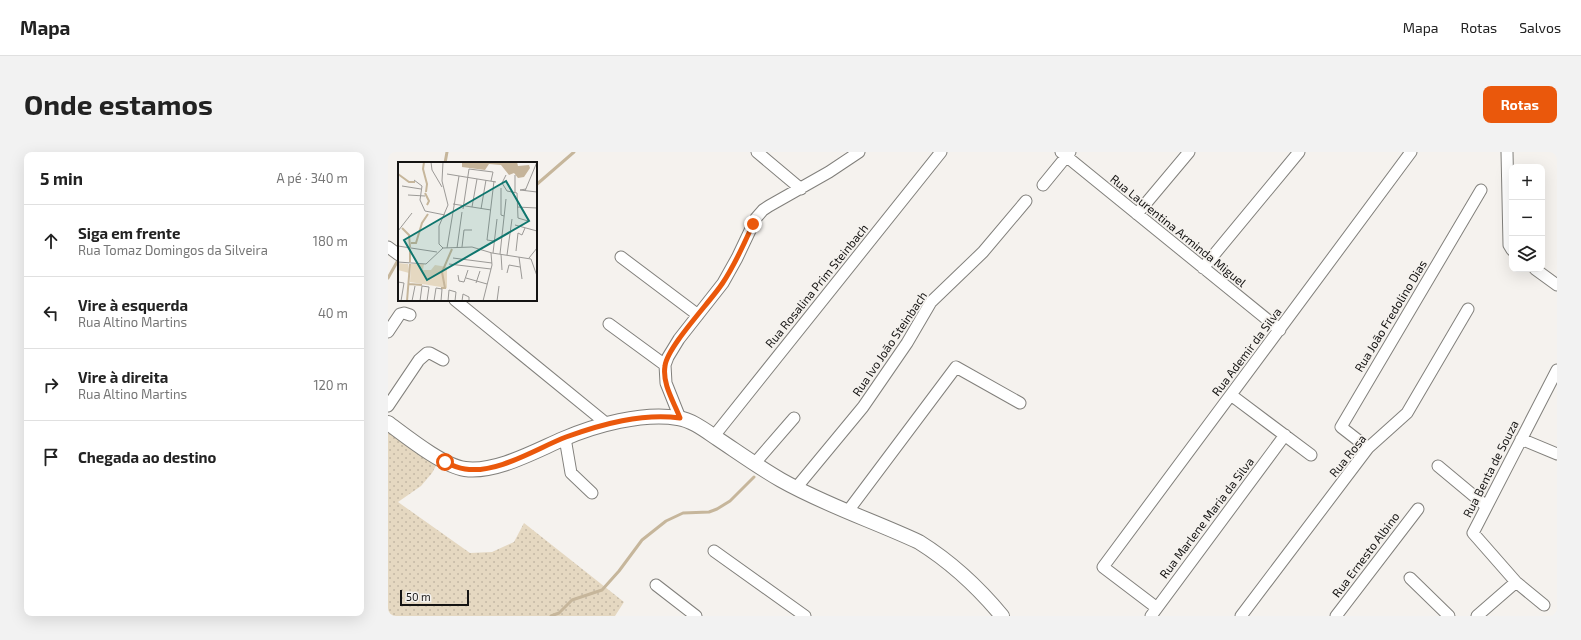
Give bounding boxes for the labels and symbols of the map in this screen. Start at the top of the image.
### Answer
inset map [398,162,537,301]
street label: Rua Laurentina Arminda Miguel [1108,171,1250,290]
route end [744,215,762,233]
street label: Rua Rosalina Prim Steinbach [762,221,870,350]
street label: Rua João Fredolino Dias [1351,257,1429,374]
street label: Rua Ivo João Steinbach [849,288,929,398]
street label: Rua Ademir da Silva [1208,305,1284,398]
street label: Rua Benta de Souza [1460,418,1521,520]
street label: Rua Rosa [1326,431,1369,479]
route start [436,453,454,471]
street label: Rua Marlene Maria da Silva [1156,454,1256,581]
street label: Rua Ernesto Albino [1329,509,1402,600]
scale bar [400,588,469,607]

